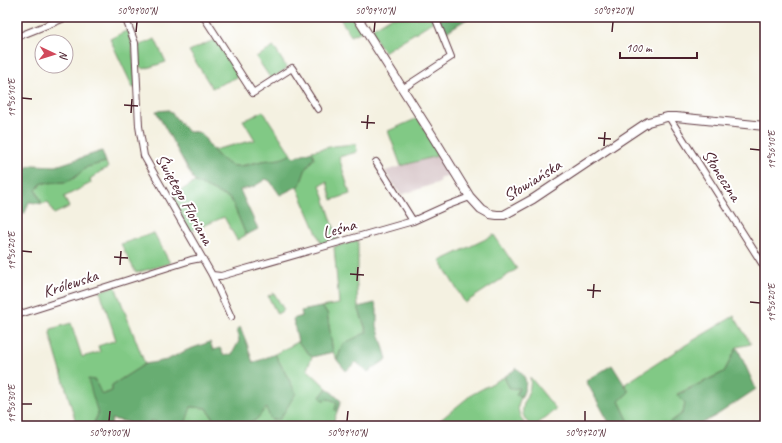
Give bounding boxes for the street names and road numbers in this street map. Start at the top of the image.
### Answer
street label: Słoneczna [697,146,747,207]
street label: Świętego Floriana [151,150,220,250]
street label: Słowiańska [500,154,566,206]
street label: Leśna [320,213,360,243]
street label: Królewska [40,264,101,302]

